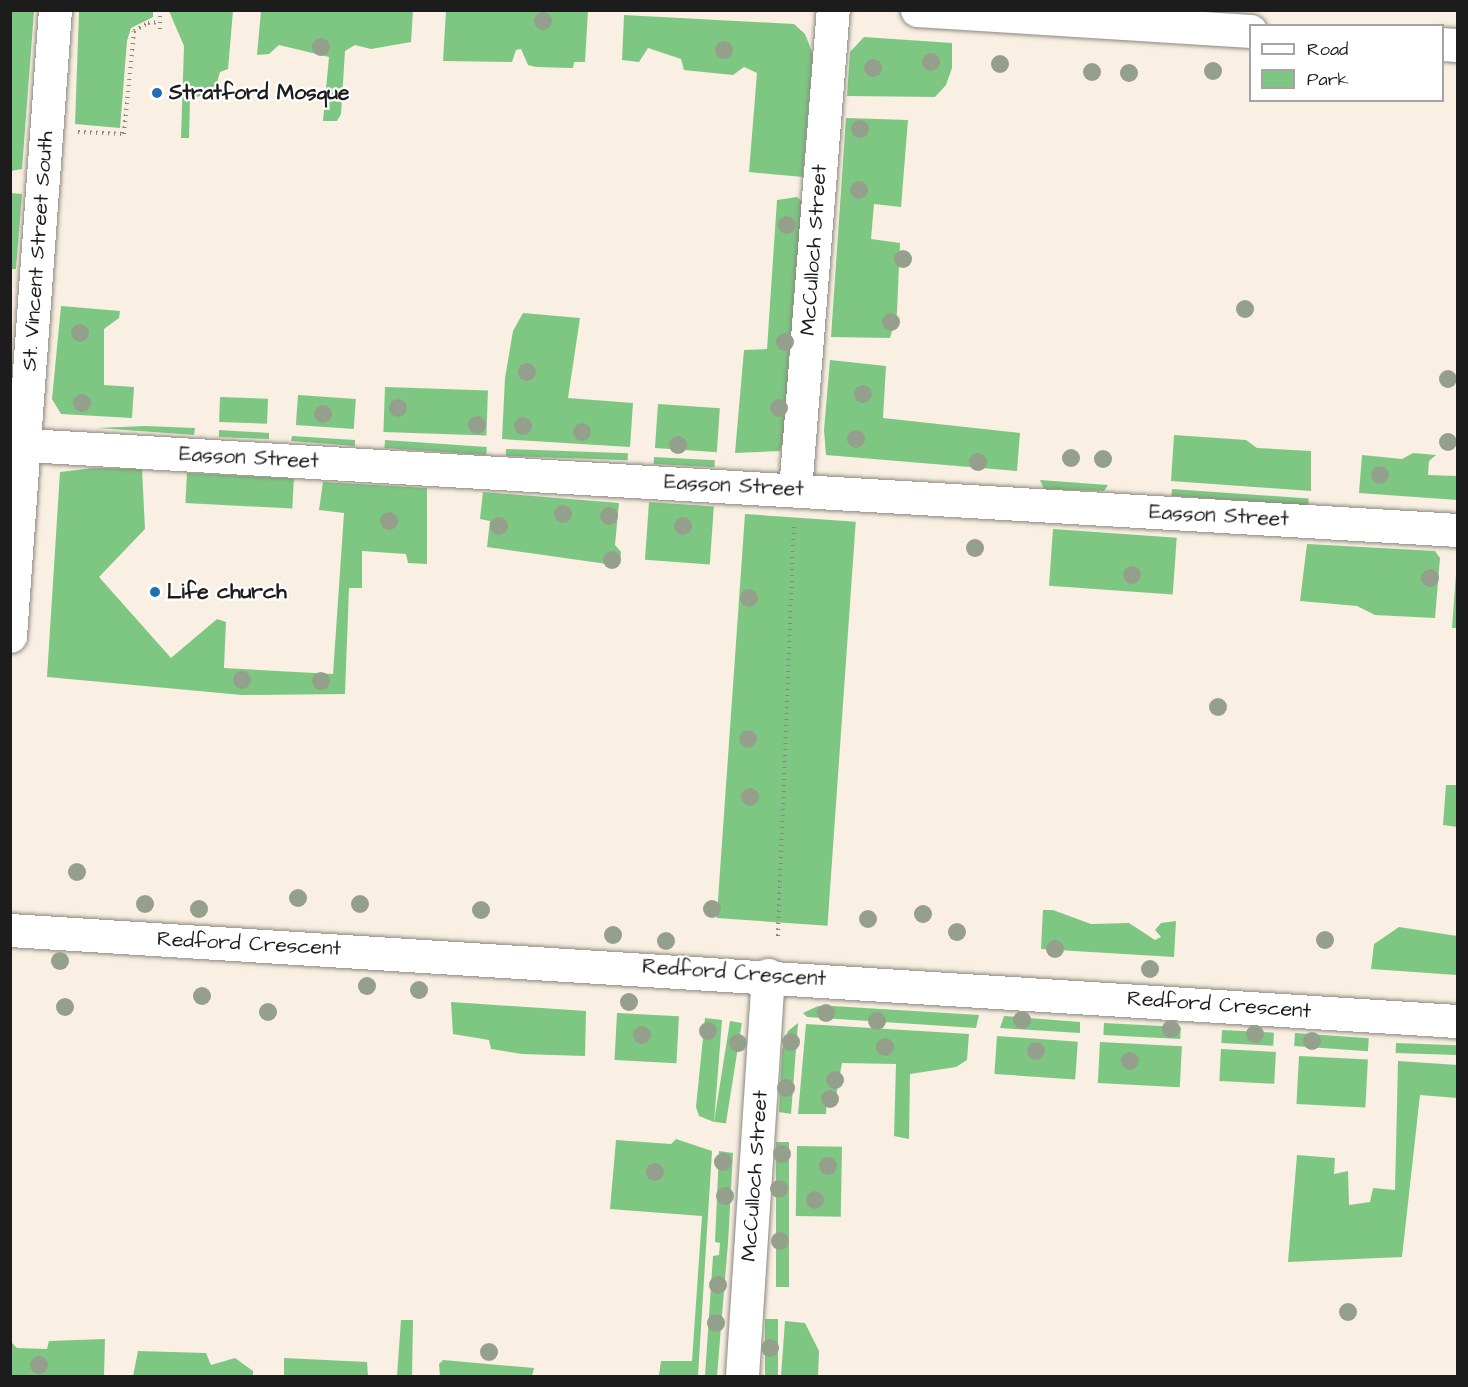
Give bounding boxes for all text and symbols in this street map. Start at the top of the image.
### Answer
legend [1249,24,1444,102]
text: Road [1307,37,1348,62]
text: Park [1307,67,1349,92]
place label: Stratford Mosque [169,80,349,106]
marker: Stratford Mosque [150,86,164,100]
street label: St. Vincent Street South [17,130,59,372]
street label: McCulloch Street [795,164,833,336]
street label: Easson Street [179,442,319,474]
street label: Easson Street [664,470,804,502]
street label: Easson Street [1149,500,1289,532]
place label: Life church [167,579,287,605]
marker: Life church [148,585,162,599]
street label: Redford Crescent [156,927,342,961]
street label: Redford Crescent [641,954,827,992]
street label: Redford Crescent [1126,986,1312,1024]
street label: McCulloch Street [736,1090,774,1262]

